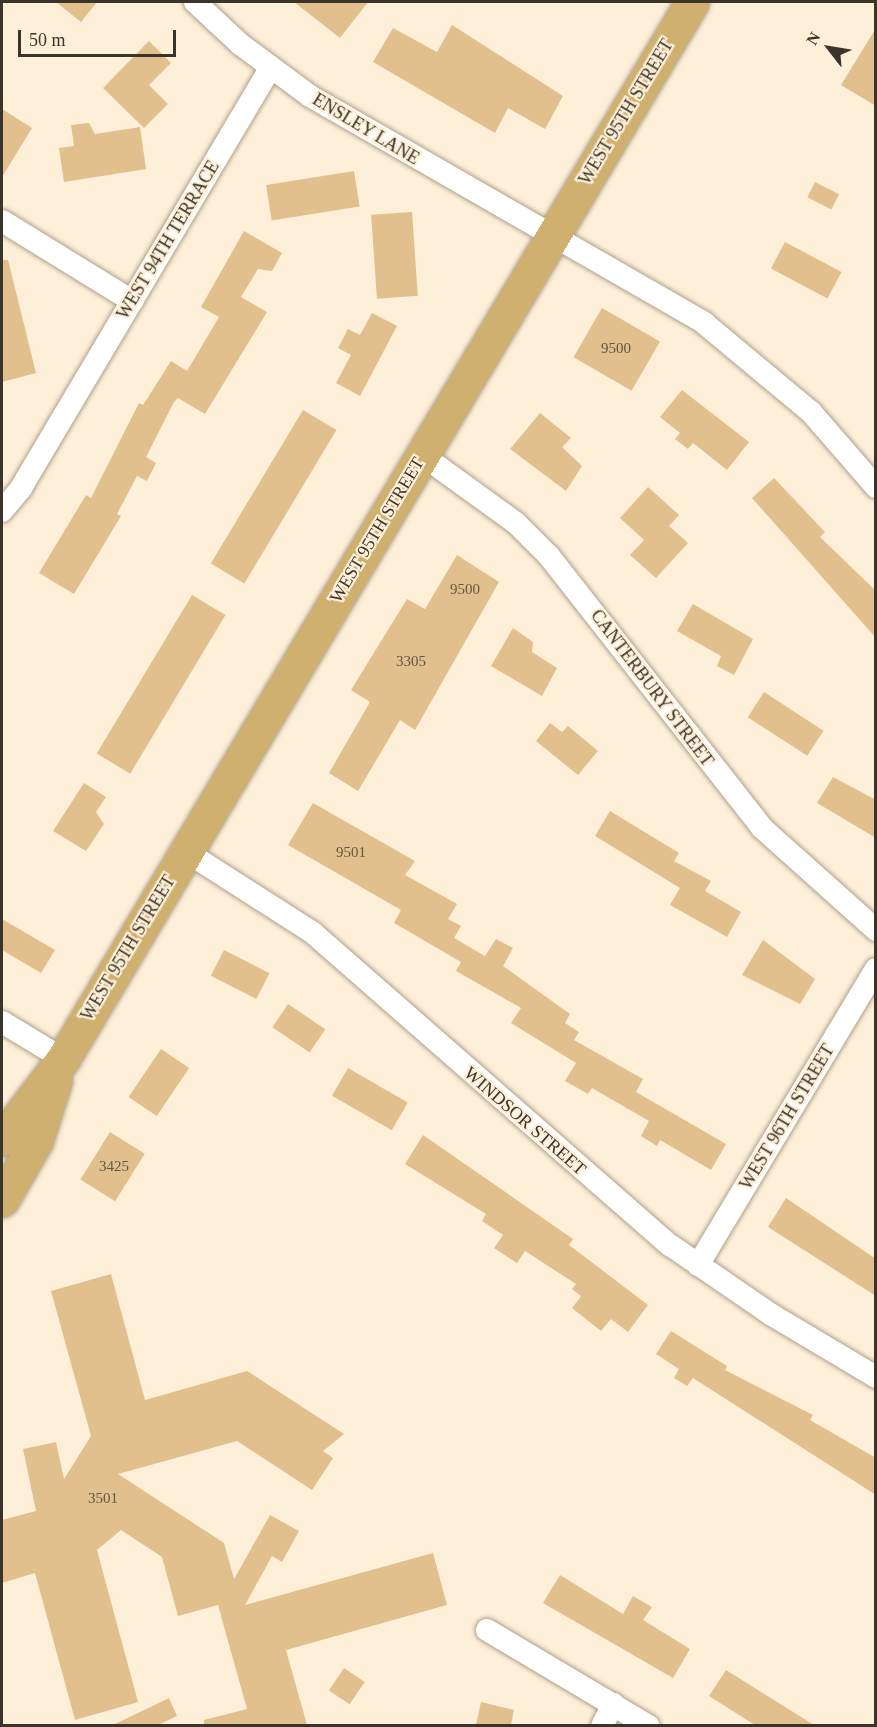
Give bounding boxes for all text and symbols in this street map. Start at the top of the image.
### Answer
scale bar [21,18,178,56]
north arrow [799,18,859,78]
text: N [803,29,823,48]
text: 50 m [29,30,66,50]
street label: WEST 95TH STREET [574,35,678,189]
street label: ENSLEY LANE [308,88,424,170]
street label: WEST 94TH TERRACE [112,156,224,324]
house number: 9500 [601,340,631,358]
street label: WEST 95TH STREET [325,453,429,607]
house number: 9500 [450,581,480,599]
street label: CANTERBURY STREET [586,605,718,771]
house number: 3305 [396,653,426,671]
house number: 9501 [336,844,366,862]
street label: WEST 95TH STREET [76,871,180,1025]
street label: WEST 96TH STREET [735,1040,839,1194]
street label: WINDSOR STREET [460,1062,590,1180]
house number: 3425 [99,1158,129,1176]
house number: 3501 [88,1490,118,1508]

